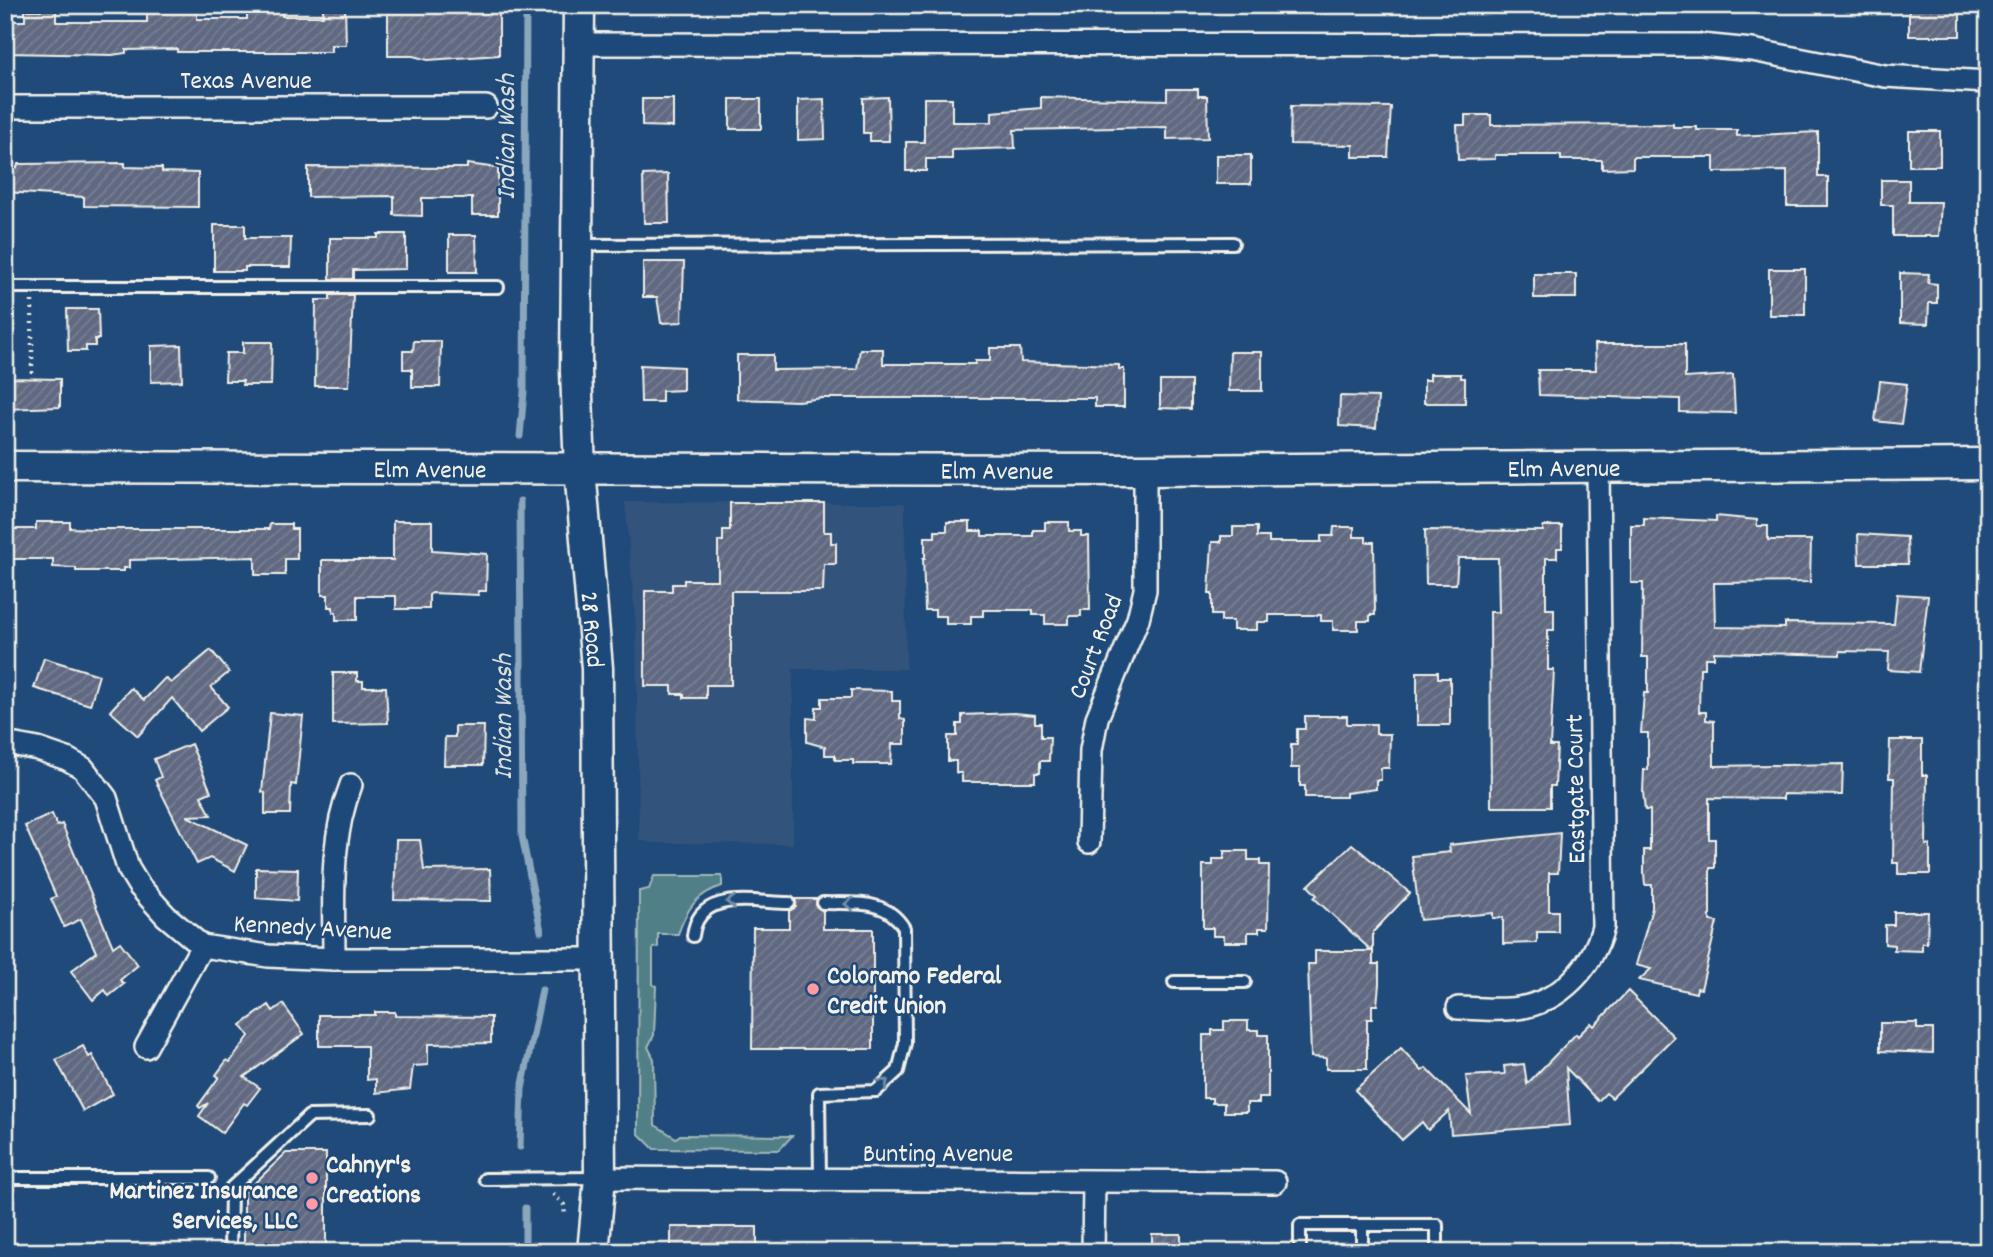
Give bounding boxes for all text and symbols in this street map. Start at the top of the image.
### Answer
street label: Texas Avenue [180,64,312,101]
water label: Indian Wash [489,73,529,200]
street label: Elm Avenue [1507,452,1621,489]
street label: Elm Avenue [373,453,487,490]
street label: Elm Avenue [940,454,1054,492]
street label: 28 Road [569,590,612,669]
street label: Court Road [1060,590,1134,705]
water label: Indian Wash [486,653,526,780]
street label: Eastgate Court [1558,713,1597,864]
one-way arrow [725,894,736,910]
one-way arrow [843,896,854,911]
street label: Kennedy Avenue [233,907,393,952]
place label: Coloramo Federal Credit Union [827,959,1002,1026]
marker: Coloramo Federal Credit Union [805,981,821,997]
one-way arrow [876,1079,889,1091]
street label: Bunting Avenue [863,1137,1013,1174]
place label: Cahnyr's Creations [326,1148,421,1215]
marker: Cahnyr's Creations [304,1170,320,1186]
place label: Martinez Insurance Services, LLC [109,1174,298,1241]
marker: Martinez Insurance Services, LLC [304,1196,320,1212]

